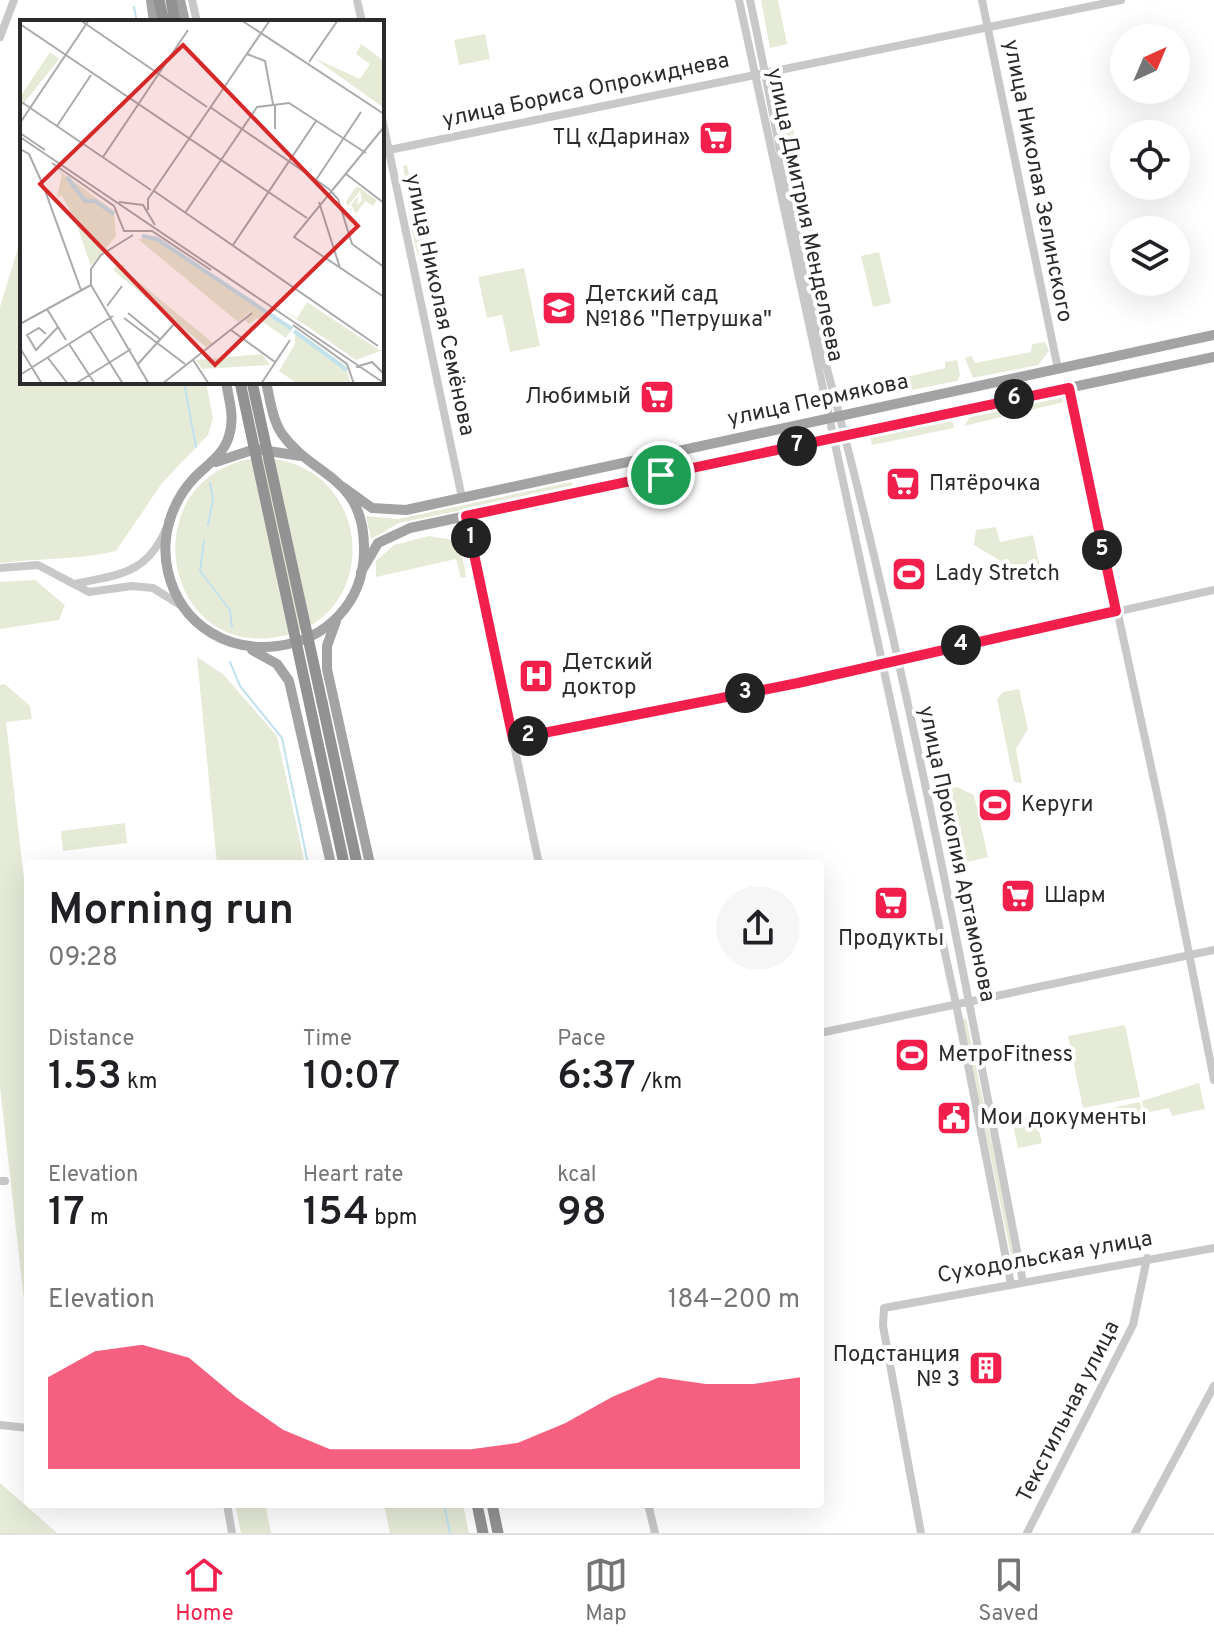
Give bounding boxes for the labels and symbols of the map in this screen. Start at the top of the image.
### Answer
inset map [20,20,384,384]
north arrow [1110,24,1190,104]
street label: улица Николая Зелинского [996,37,1078,325]
street label: улица Бориса Опрокиднева [440,47,732,135]
street label: улица Дмитрия Менделеева [760,66,848,364]
supermarket icon: ТЦ «Дарина» [697,119,735,157]
place label: ТЦ «Дарина» [552,125,690,152]
street label: улица Николая Семёнова [398,172,480,438]
place label: Детский сад №186 "Петрушка" [585,282,772,334]
school or university icon: Детский сад №186 "Петрушка" [540,289,578,327]
street label: улица Пермякова [725,369,911,433]
supermarket icon: Любимый [638,378,676,416]
pin: 6 [994,379,1034,419]
place label: Любимый [525,384,631,411]
pin: 7 [777,426,817,466]
pin [627,441,695,509]
supermarket icon: Пятёрочка [884,465,922,503]
place label: Пятёрочка [929,471,1040,498]
pin: 1 [451,518,491,558]
pin: 5 [1082,530,1122,570]
sports icon: Lady Stretch [890,555,928,593]
place label: Lady Stretch [935,561,1060,588]
pin: 4 [941,625,981,665]
place label: Детский доктор [562,650,653,702]
hospital icon: Детский доктор [517,657,555,695]
pin: 3 [725,673,765,713]
street label: улица Прокопия Артамонова [911,704,1001,1004]
pin: 2 [508,716,548,756]
sports icon: Керуги [976,786,1014,824]
place label: Керуги [1021,792,1093,819]
supermarket icon: Шарм [999,877,1037,915]
place label: Шарм [1044,883,1106,910]
supermarket icon: Продукты [872,884,910,922]
place label: Продукты [838,926,944,953]
sports icon: МетроFitness [893,1036,931,1074]
place label: МетроFitness [938,1042,1073,1069]
public building icon: Мои документы [935,1099,973,1137]
place label: Мои документы [980,1105,1147,1132]
street label: Суходольская улица [935,1226,1155,1290]
street label: Текстильная улица [1011,1317,1127,1507]
place label: Подстанция № 3 [833,1342,960,1394]
building icon: Подстанция № 3 [967,1349,1005,1387]

